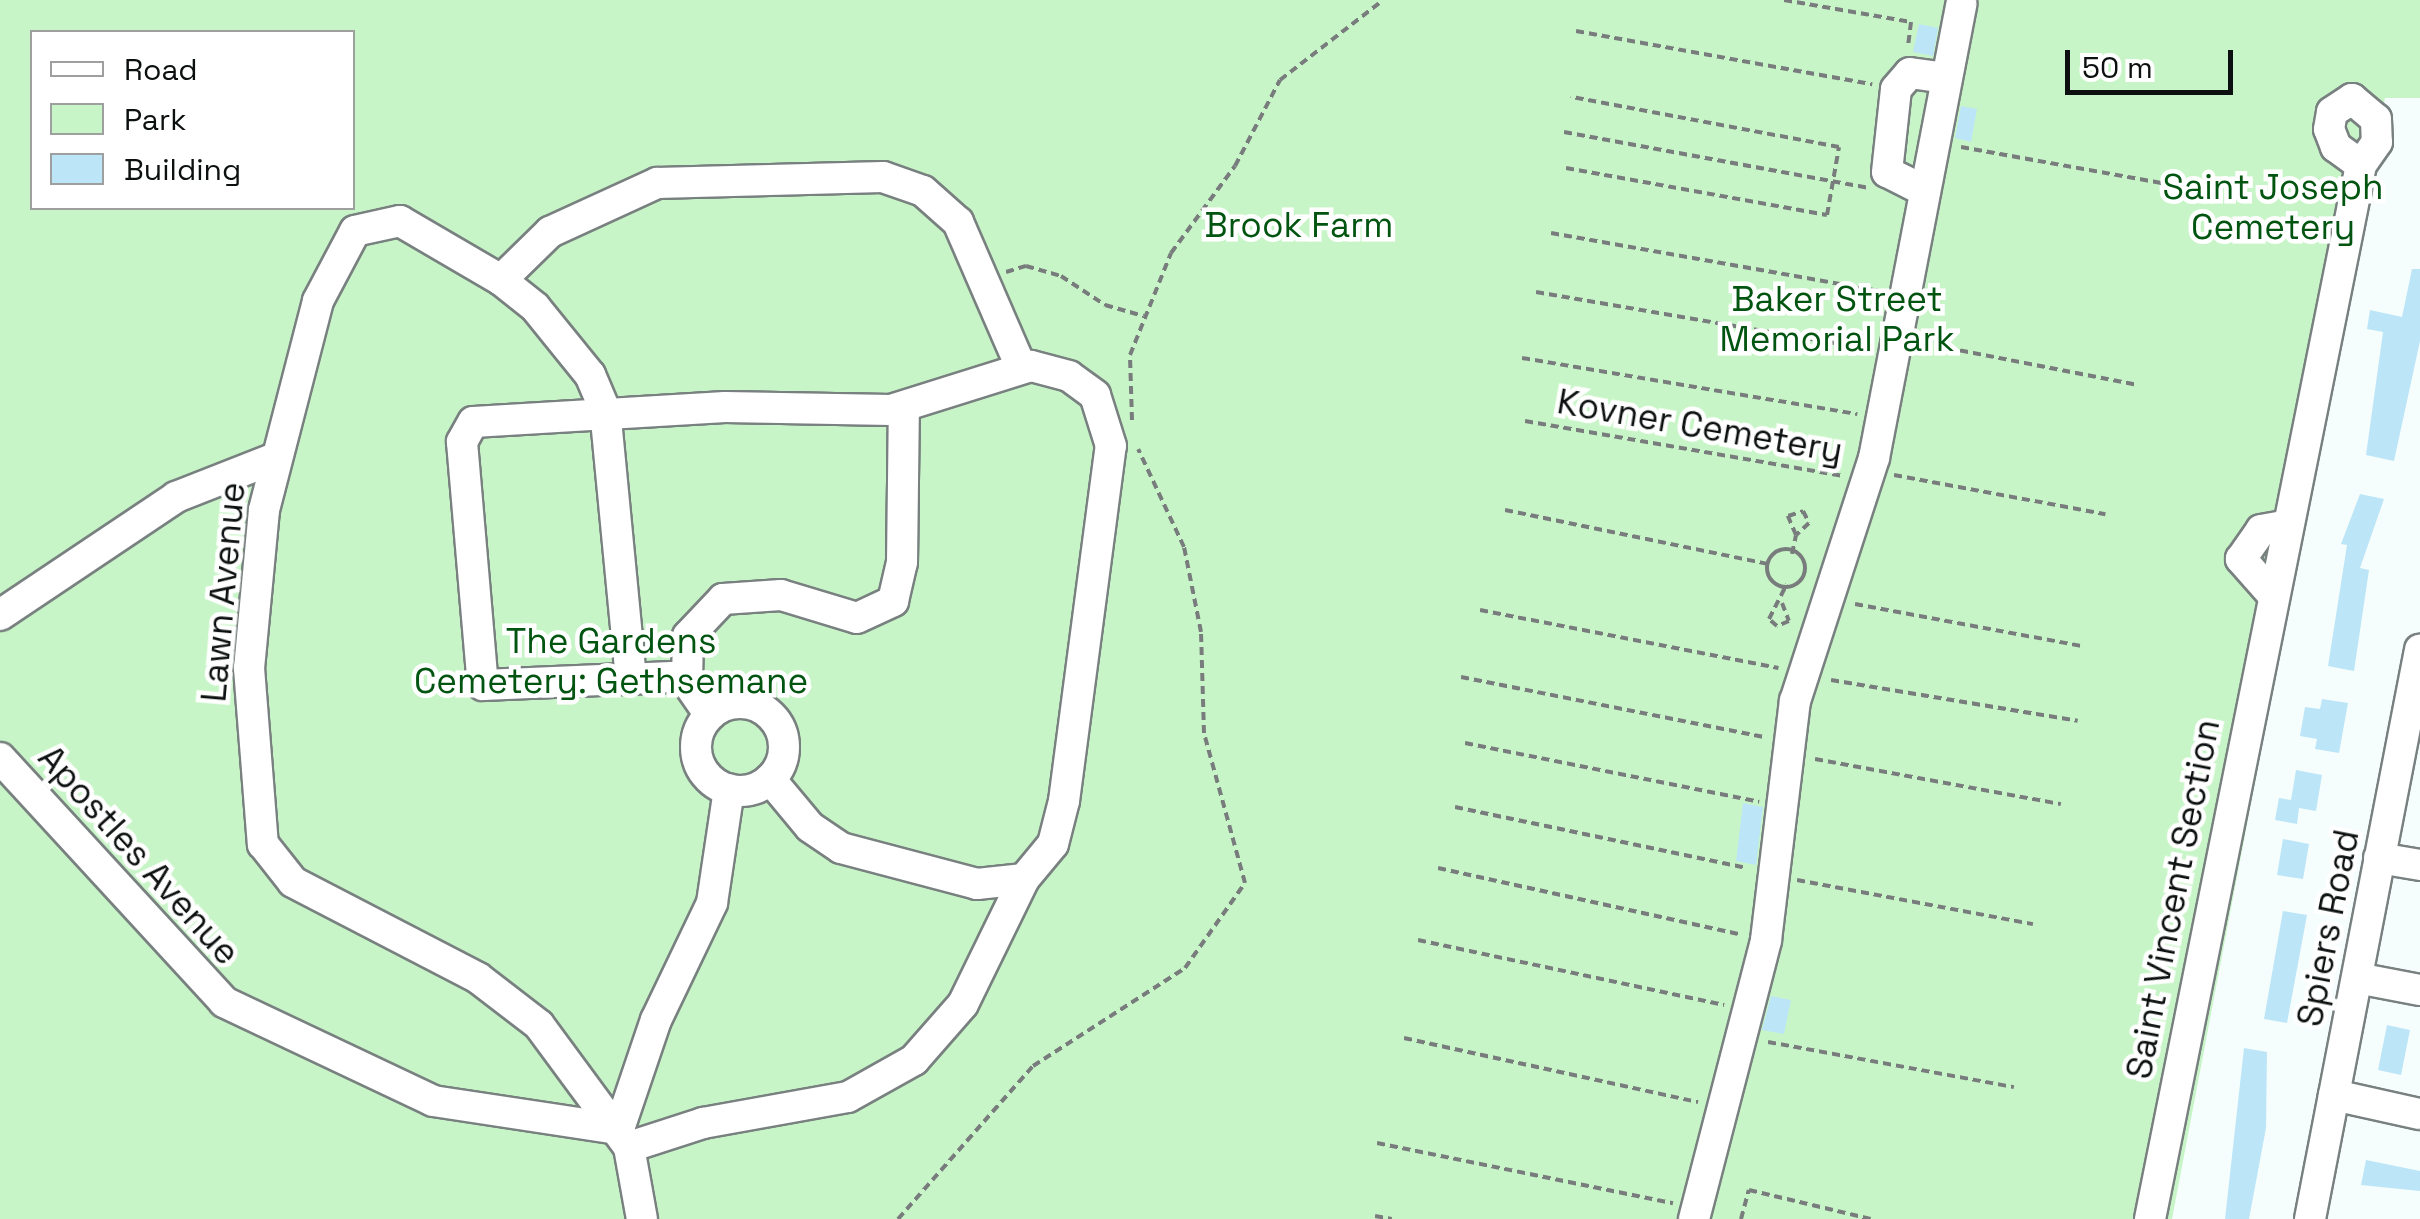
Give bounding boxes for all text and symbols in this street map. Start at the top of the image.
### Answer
legend [30,30,355,210]
scale bar [2070,30,2238,92]
text: 50 m [2082,48,2153,87]
text: Road [124,50,198,89]
text: Park [124,100,186,139]
text: Building [124,150,241,189]
park label: Saint Joseph Cemetery [2163,166,2383,248]
park label: Brook Farm [1205,204,1393,246]
park label: Baker Street Memorial Park [1720,278,1954,360]
street label: Kovner Cemetery [1554,380,1846,472]
street label: Lawn Avenue [192,480,254,704]
park label: The Gardens Cemetery: Gethsemane [414,620,808,702]
street label: Saint Vincent Section [2117,715,2229,1083]
street label: Apostles Avenue [29,737,249,973]
street label: Spiers Road [2288,826,2368,1030]

